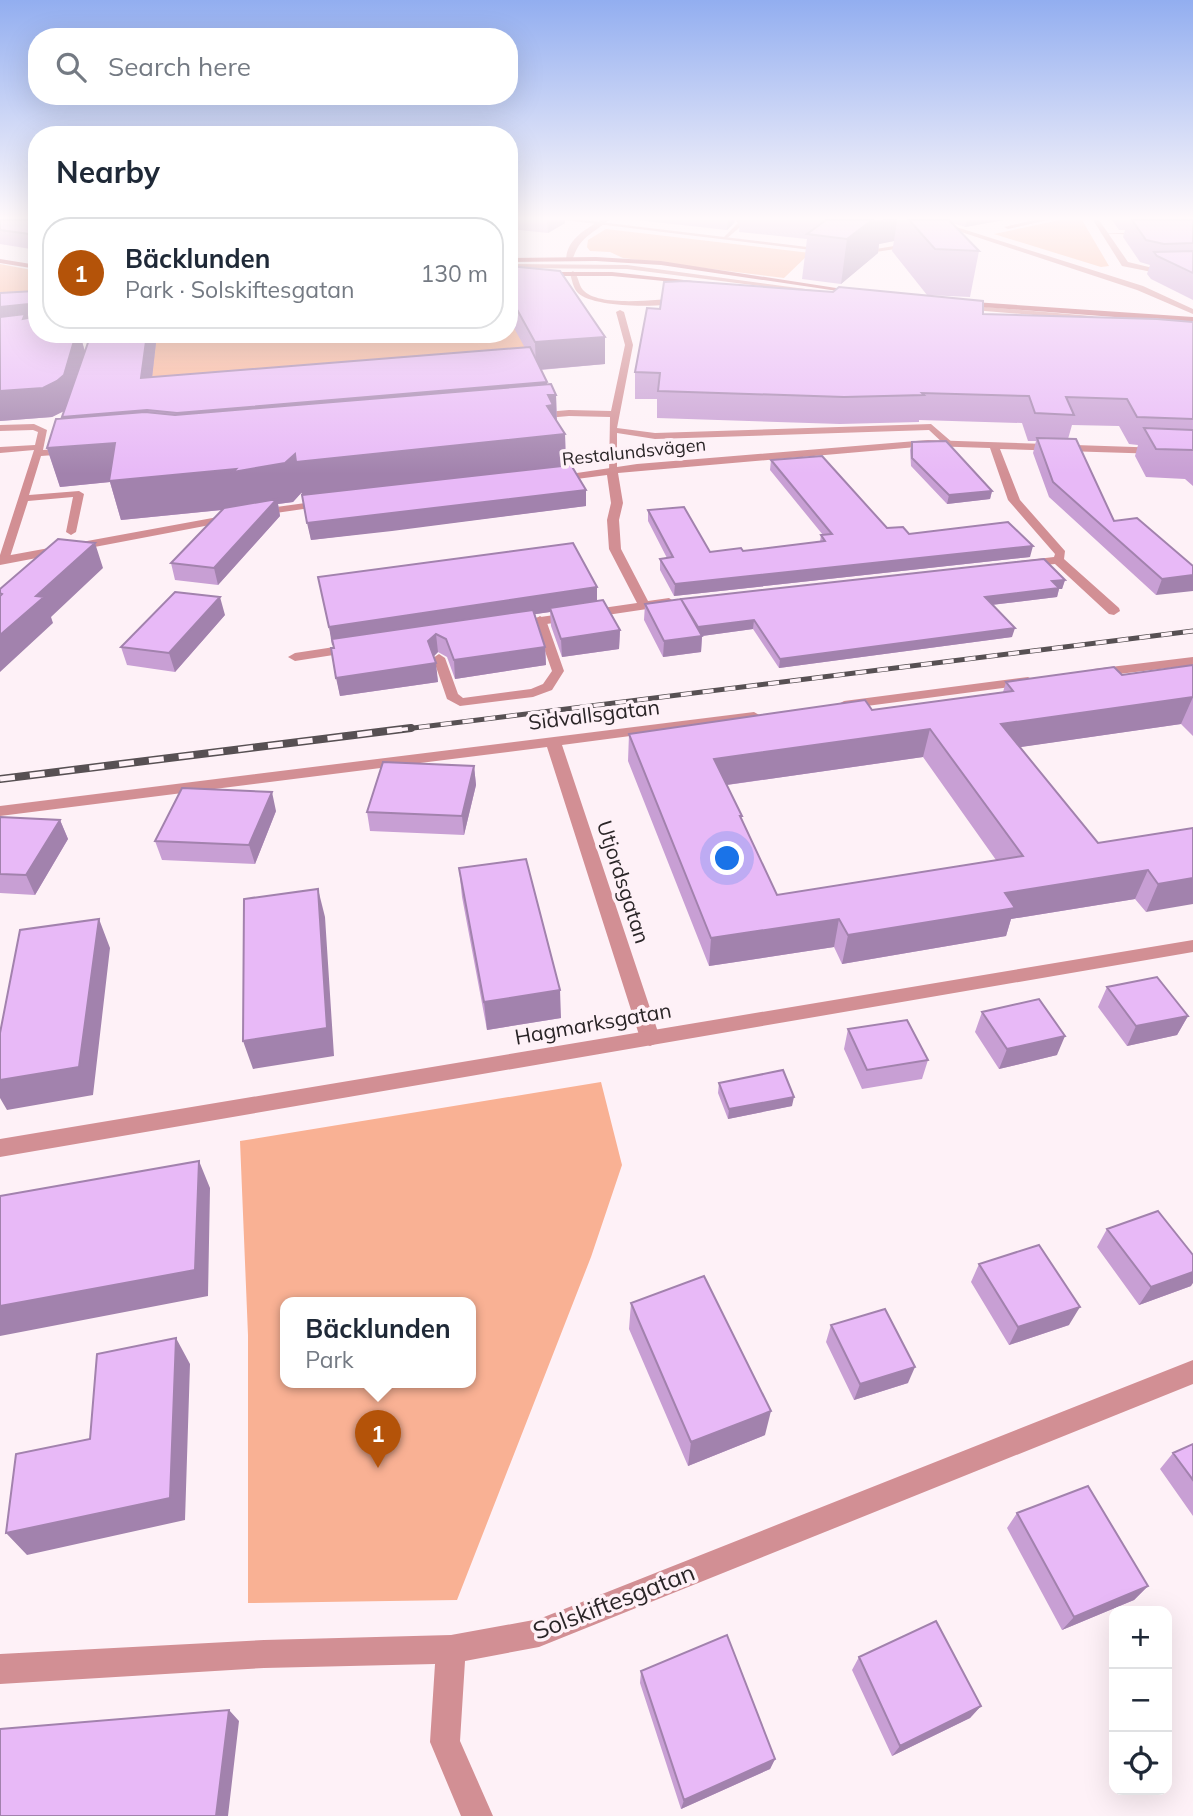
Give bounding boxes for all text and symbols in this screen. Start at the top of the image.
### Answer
search box [28,28,518,105]
icon: search [52,48,90,86]
text: Search here [108,50,251,83]
text: Nearby [56,153,160,191]
text: Bäcklunden [125,242,271,275]
text: 1 [74,259,88,288]
text: 130 m [420,259,488,288]
text: Park · Solskiftesgatan [125,275,354,304]
street label: Restalundsvägen [561,433,707,470]
street label: Sidvallsgatan [527,693,661,735]
street label: Utjordsgatan [592,817,656,946]
your location [710,841,744,875]
street label: Hagmarksgatan [512,996,673,1050]
popup [280,1297,476,1388]
text: Bäcklunden [305,1312,451,1345]
text: Park [305,1345,354,1374]
pin: 1 [355,1410,401,1468]
street label: Solskiftesgatan [529,1556,699,1646]
map controls [1109,1606,1172,1795]
button: + [1109,1606,1172,1669]
button: − [1109,1669,1172,1732]
button: locate [1109,1732,1172,1795]

